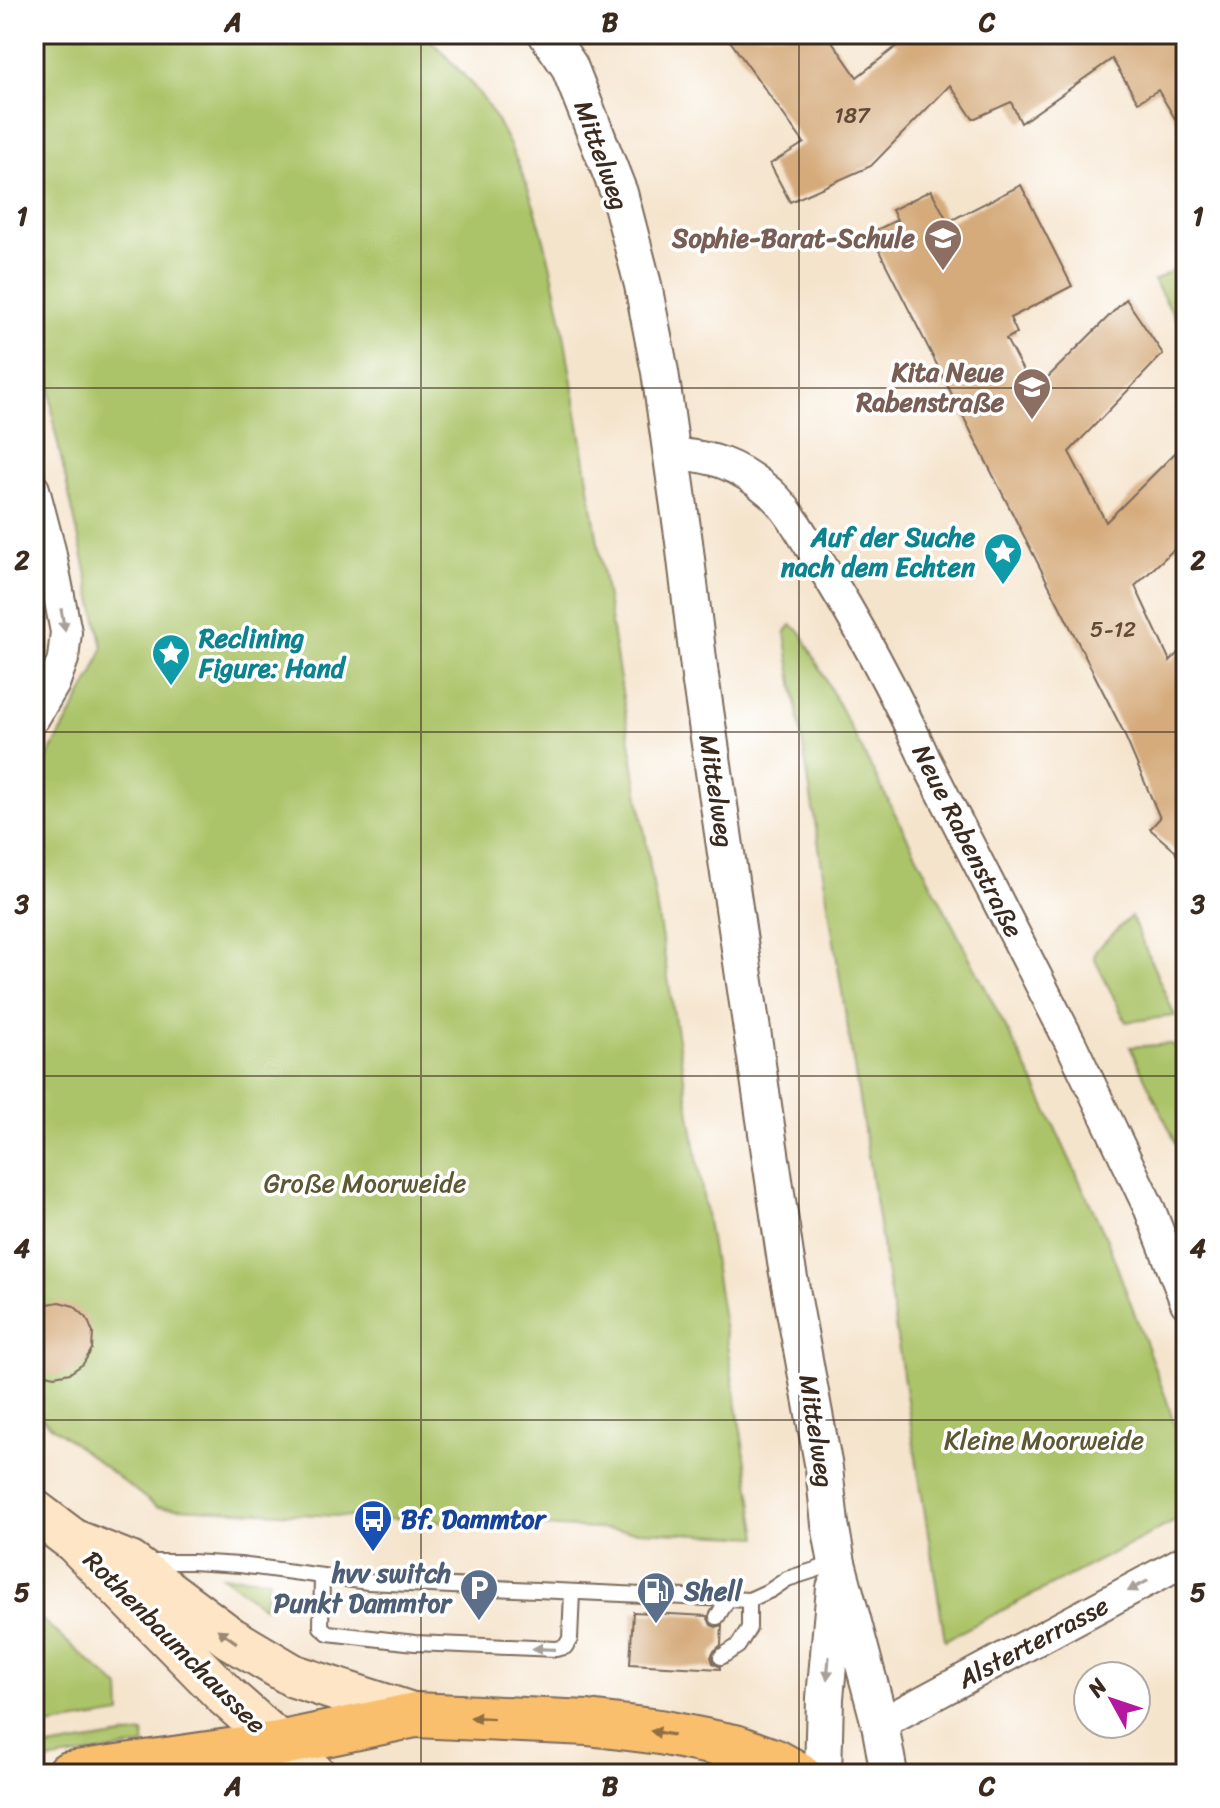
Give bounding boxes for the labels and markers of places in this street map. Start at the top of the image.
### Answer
place label: Sophie-Barat-Schule [671,215,916,261]
school or university icon: Sophie-Barat-Schule [922,217,964,272]
place label: Kita Neue Rabenstraße [855,349,1005,425]
school or university icon: Kita Neue Rabenstraße [1011,366,1053,421]
place label: Auf der Suche nach dem Echten [780,514,976,590]
place icon: Auf der Suche nach dem Echten [982,531,1024,586]
place label: Reclining Figure: Hand [198,615,347,691]
place icon: Reclining Figure: Hand [150,632,192,687]
place label: Bf. Dammtor [401,1496,548,1542]
bus stop icon: Bf. Dammtor [352,1498,394,1553]
place label: hvv switch Punkt Dammtor [274,1550,453,1626]
parking icon: hvv switch Punkt Dammtor [458,1567,500,1622]
place label: Shell [683,1568,744,1614]
fuel station icon: Shell [635,1570,677,1625]

